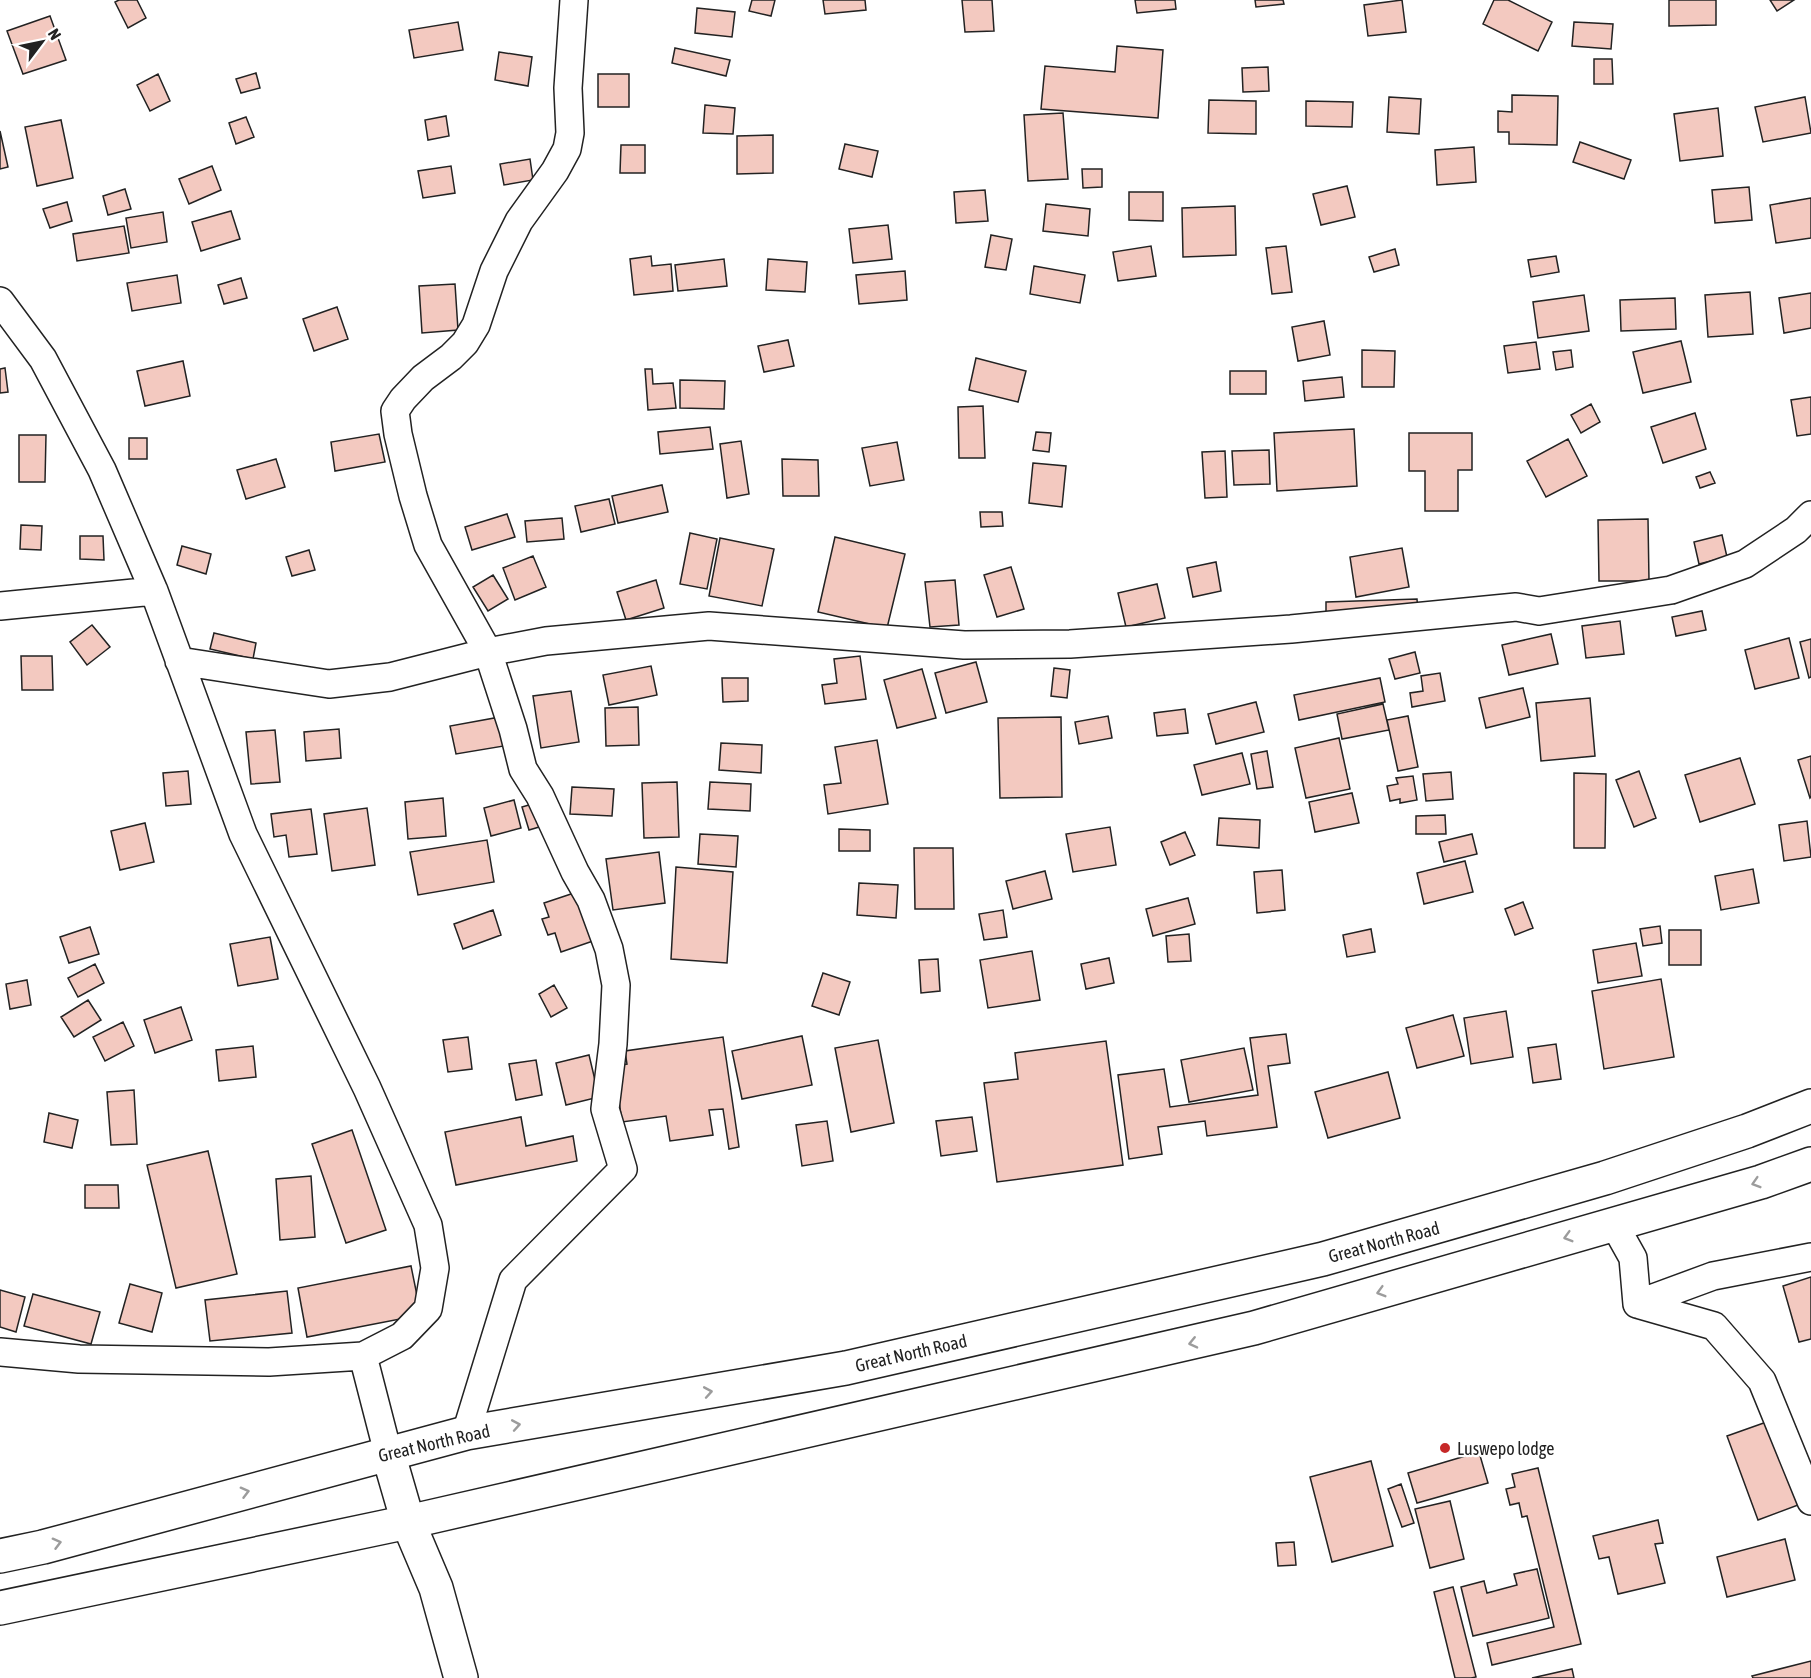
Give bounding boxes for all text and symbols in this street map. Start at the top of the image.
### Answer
north arrow [12,12,72,72]
text: N [45,25,65,43]
one-way arrow [1751,1176,1762,1188]
street label: Great North Road [1326,1217,1442,1267]
one-way arrow [1563,1230,1574,1242]
one-way arrow [1376,1285,1387,1297]
street label: Great North Road [853,1330,969,1376]
one-way arrow [1188,1335,1198,1348]
one-way arrow [703,1386,713,1398]
one-way arrow [511,1419,520,1431]
street label: Great North Road [376,1420,492,1466]
place label: Luswepo lodge [1457,1438,1554,1459]
marker: Luswepo lodge [1438,1441,1452,1455]
one-way arrow [239,1487,250,1499]
one-way arrow [51,1538,62,1550]

